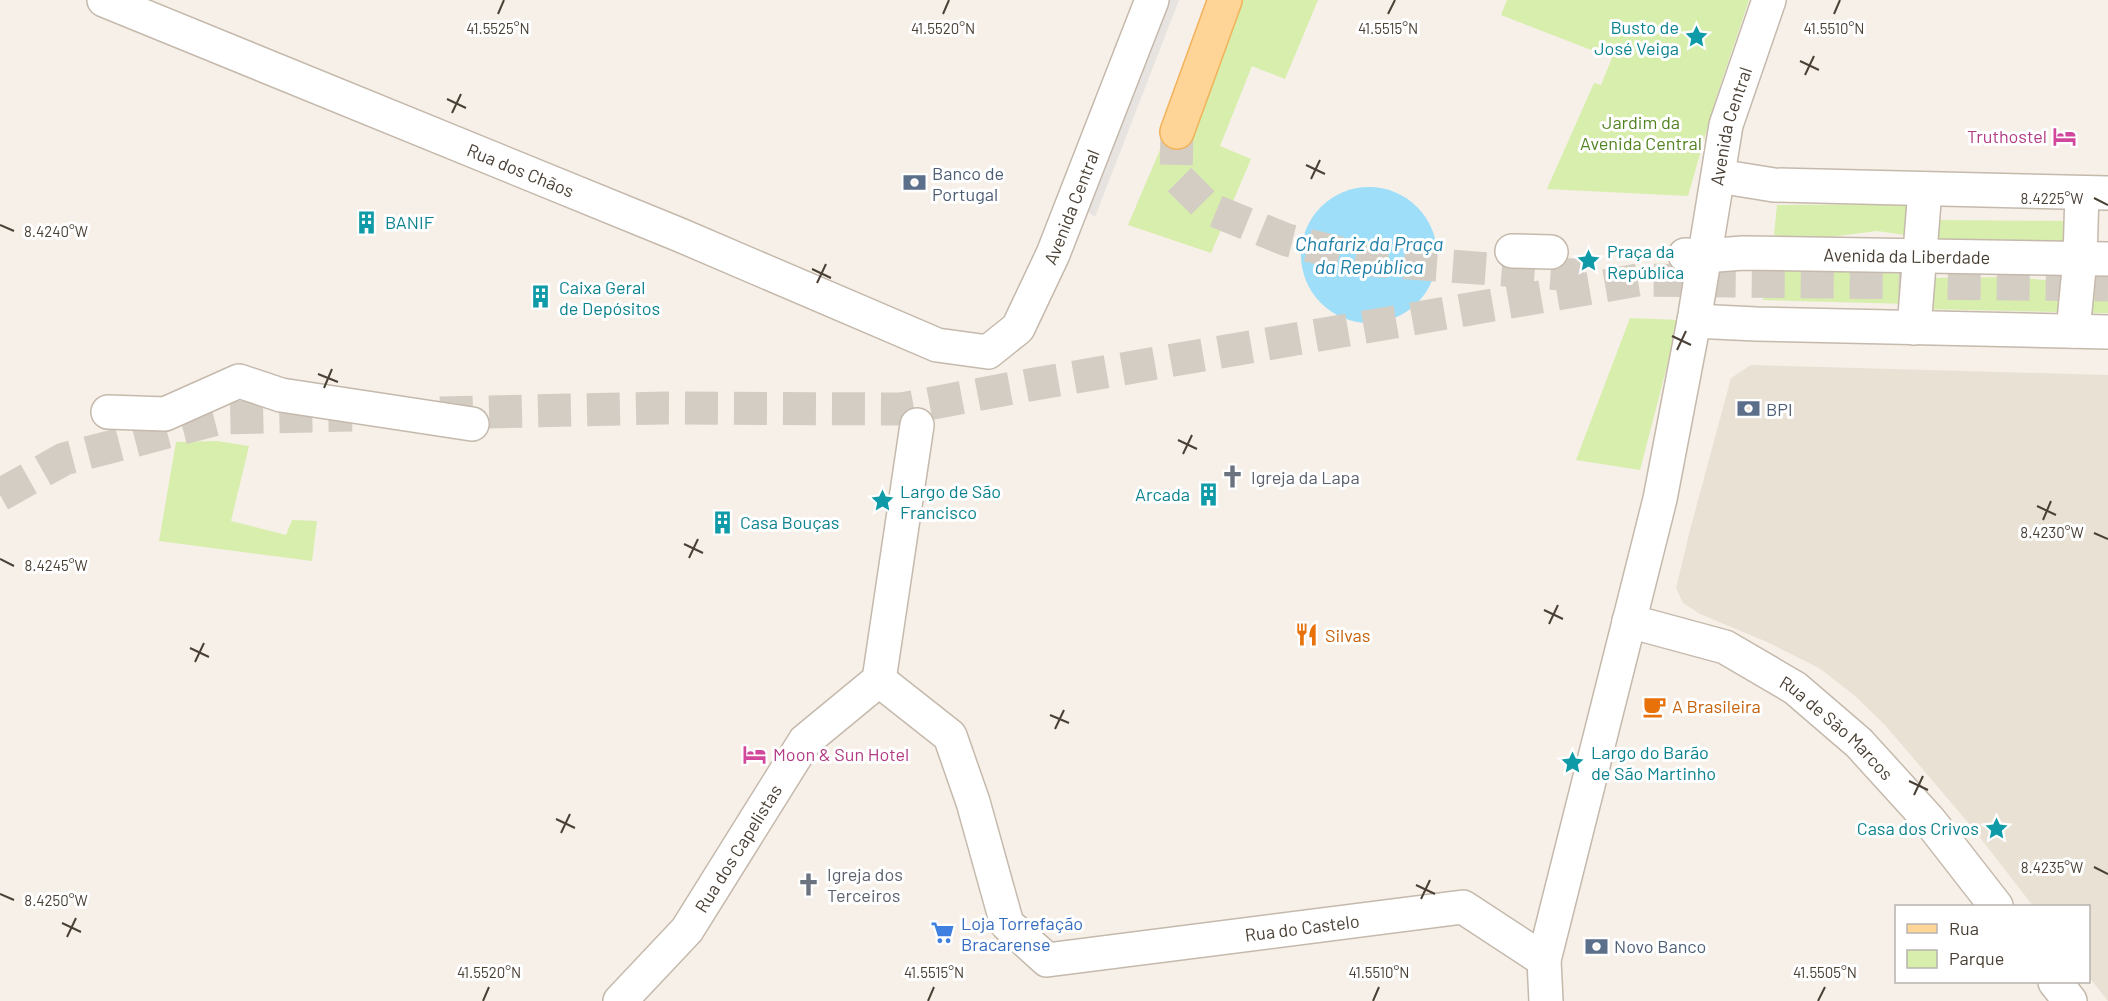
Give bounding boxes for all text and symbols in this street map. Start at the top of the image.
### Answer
place label: Busto de José Veiga [1594,16,1679,59]
text: 41.5525°N [466,19,530,37]
text: 41.5520°N [911,19,975,37]
text: 41.5515°N [1358,19,1418,37]
text: 41.5510°N [1804,19,1864,37]
place icon: Busto de José Veiga [1684,24,1710,50]
street label: Avenida Central [1705,64,1756,187]
park label: Jardim da Avenida Central [1580,111,1702,154]
hotel icon: Truthostel [2052,123,2078,149]
place label: Truthostel [1967,125,2047,147]
street label: Rua dos Chãos [464,138,577,202]
street label: Avenida Central [1039,146,1104,268]
place label: Banco de Portugal [932,162,1004,205]
bank icon: Banco de Portugal [901,170,927,196]
text: 8.4225°W [2021,189,2083,207]
building icon: BANIF [354,209,380,235]
place label: BANIF [385,211,434,233]
text: 8.4240°W [24,222,88,240]
water label: Chafariz da Praça da República [1295,231,1443,278]
place label: Praça da República [1607,240,1684,283]
street label: Avenida da Liberdade [1823,243,1990,268]
place icon: Praça da República [1576,248,1602,274]
place label: Caixa Geral de Depósitos [559,276,660,319]
building icon: Caixa Geral de Depósitos [528,284,554,310]
bank icon: BPI [1735,396,1761,422]
place label: BPI [1766,398,1793,420]
church icon: Igreja da Lapa [1220,464,1246,490]
place label: Igreja da Lapa [1251,466,1360,488]
place label: Largo de São Francisco [900,480,1001,523]
building icon: Arcada [1195,481,1221,507]
place label: Arcada [1135,483,1190,505]
place icon: Largo de São Francisco [869,488,895,514]
building icon: Casa Bouças [709,509,735,535]
place label: Casa Bouças [740,511,839,533]
text: 8.4230°W [2020,523,2084,541]
text: 8.4245°W [24,556,88,574]
restaurant icon: Silvas [1294,622,1320,648]
place label: Silvas [1325,624,1370,646]
street label: Rua de São Marcos [1776,671,1898,784]
cafe icon: A Brasileira [1641,693,1667,719]
place label: A Brasileira [1672,695,1761,717]
hotel icon: Moon & Sun Hotel [742,741,768,767]
place label: Largo do Barão de São Martinho [1591,741,1716,784]
place label: Moon & Sun Hotel [773,743,909,765]
place icon: Largo do Barão de São Martinho [1560,749,1586,775]
street label: Rua dos Capelistas [690,780,786,916]
place icon: Casa dos Crivos [1984,815,2010,841]
place label: Casa dos Crivos [1857,817,1979,839]
text: 8.4235°W [2021,858,2083,876]
place label: Igreja dos Terceiros [827,863,903,906]
church icon: Igreja dos Terceiros [796,871,822,897]
text: 8.4250°W [24,891,88,909]
legend [1895,905,2090,983]
street label: Rua do Castelo [1244,909,1361,946]
place label: Loja Torrefação Bracarense [961,912,1083,955]
text: Rua [1949,917,1979,939]
supermarket icon: Loja Torrefação Bracarense [930,920,956,946]
bank icon: Novo Banco [1583,933,1609,959]
place label: Novo Banco [1614,935,1706,957]
text: Parque [1949,947,2004,969]
text: 41.5520°N [457,963,521,981]
text: 41.5515°N [904,963,964,981]
text: 41.5510°N [1349,963,1409,981]
text: 41.5505°N [1793,963,1857,981]

